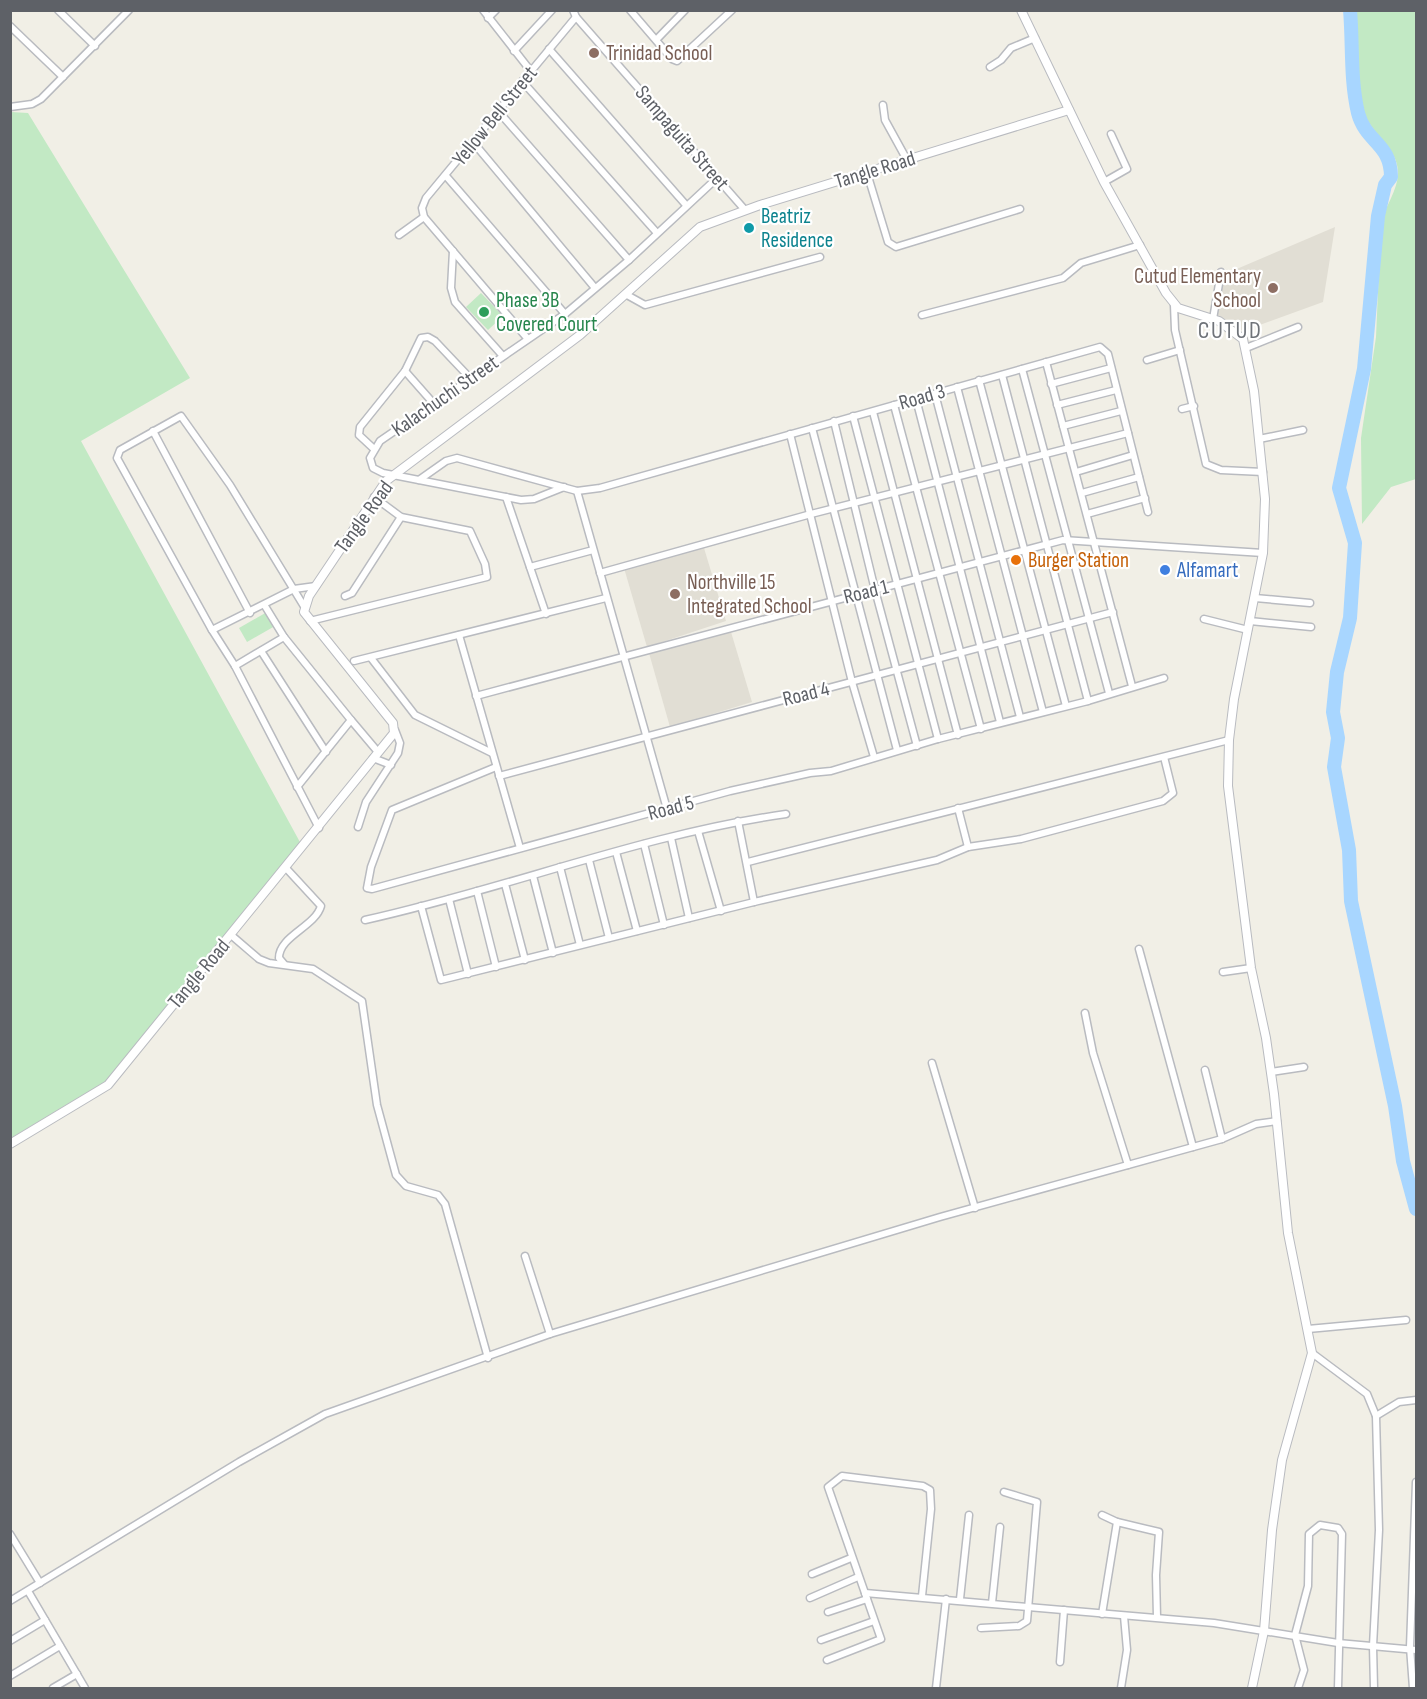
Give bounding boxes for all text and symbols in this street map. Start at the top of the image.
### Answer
place label: Trinidad School [606,41,712,66]
marker: Trinidad School [587,46,601,60]
street label: Yellow Bell Street [447,61,543,171]
street label: Sampaguita Street [630,81,734,195]
street label: Tangle Road [832,146,918,194]
place label: Beatriz Residence [761,204,833,253]
marker: Beatriz Residence [742,221,756,235]
place label: Cutud Elementary School [1134,264,1261,313]
marker: Cutud Elementary School [1266,281,1280,295]
place label: Phase 3B Covered Court [496,288,597,337]
marker: Phase 3B Covered Court [477,305,491,319]
district label: CUTUD [1198,316,1262,345]
street label: Kalachuchi Street [387,350,503,442]
street label: Road 3 [896,378,948,416]
street label: Tangle Road [329,476,399,558]
place label: Burger Station [1028,548,1129,573]
marker: Burger Station [1009,553,1023,567]
place label: Alfamart [1176,558,1238,583]
marker: Alfamart [1158,563,1172,577]
place label: Northville 15 Integrated School [687,570,812,619]
street label: Road 1 [841,574,892,610]
marker: Northville 15 Integrated School [668,587,682,601]
street label: Road 4 [780,676,832,712]
street label: Road 5 [645,790,697,826]
street label: Tangle Road [163,934,235,1014]

